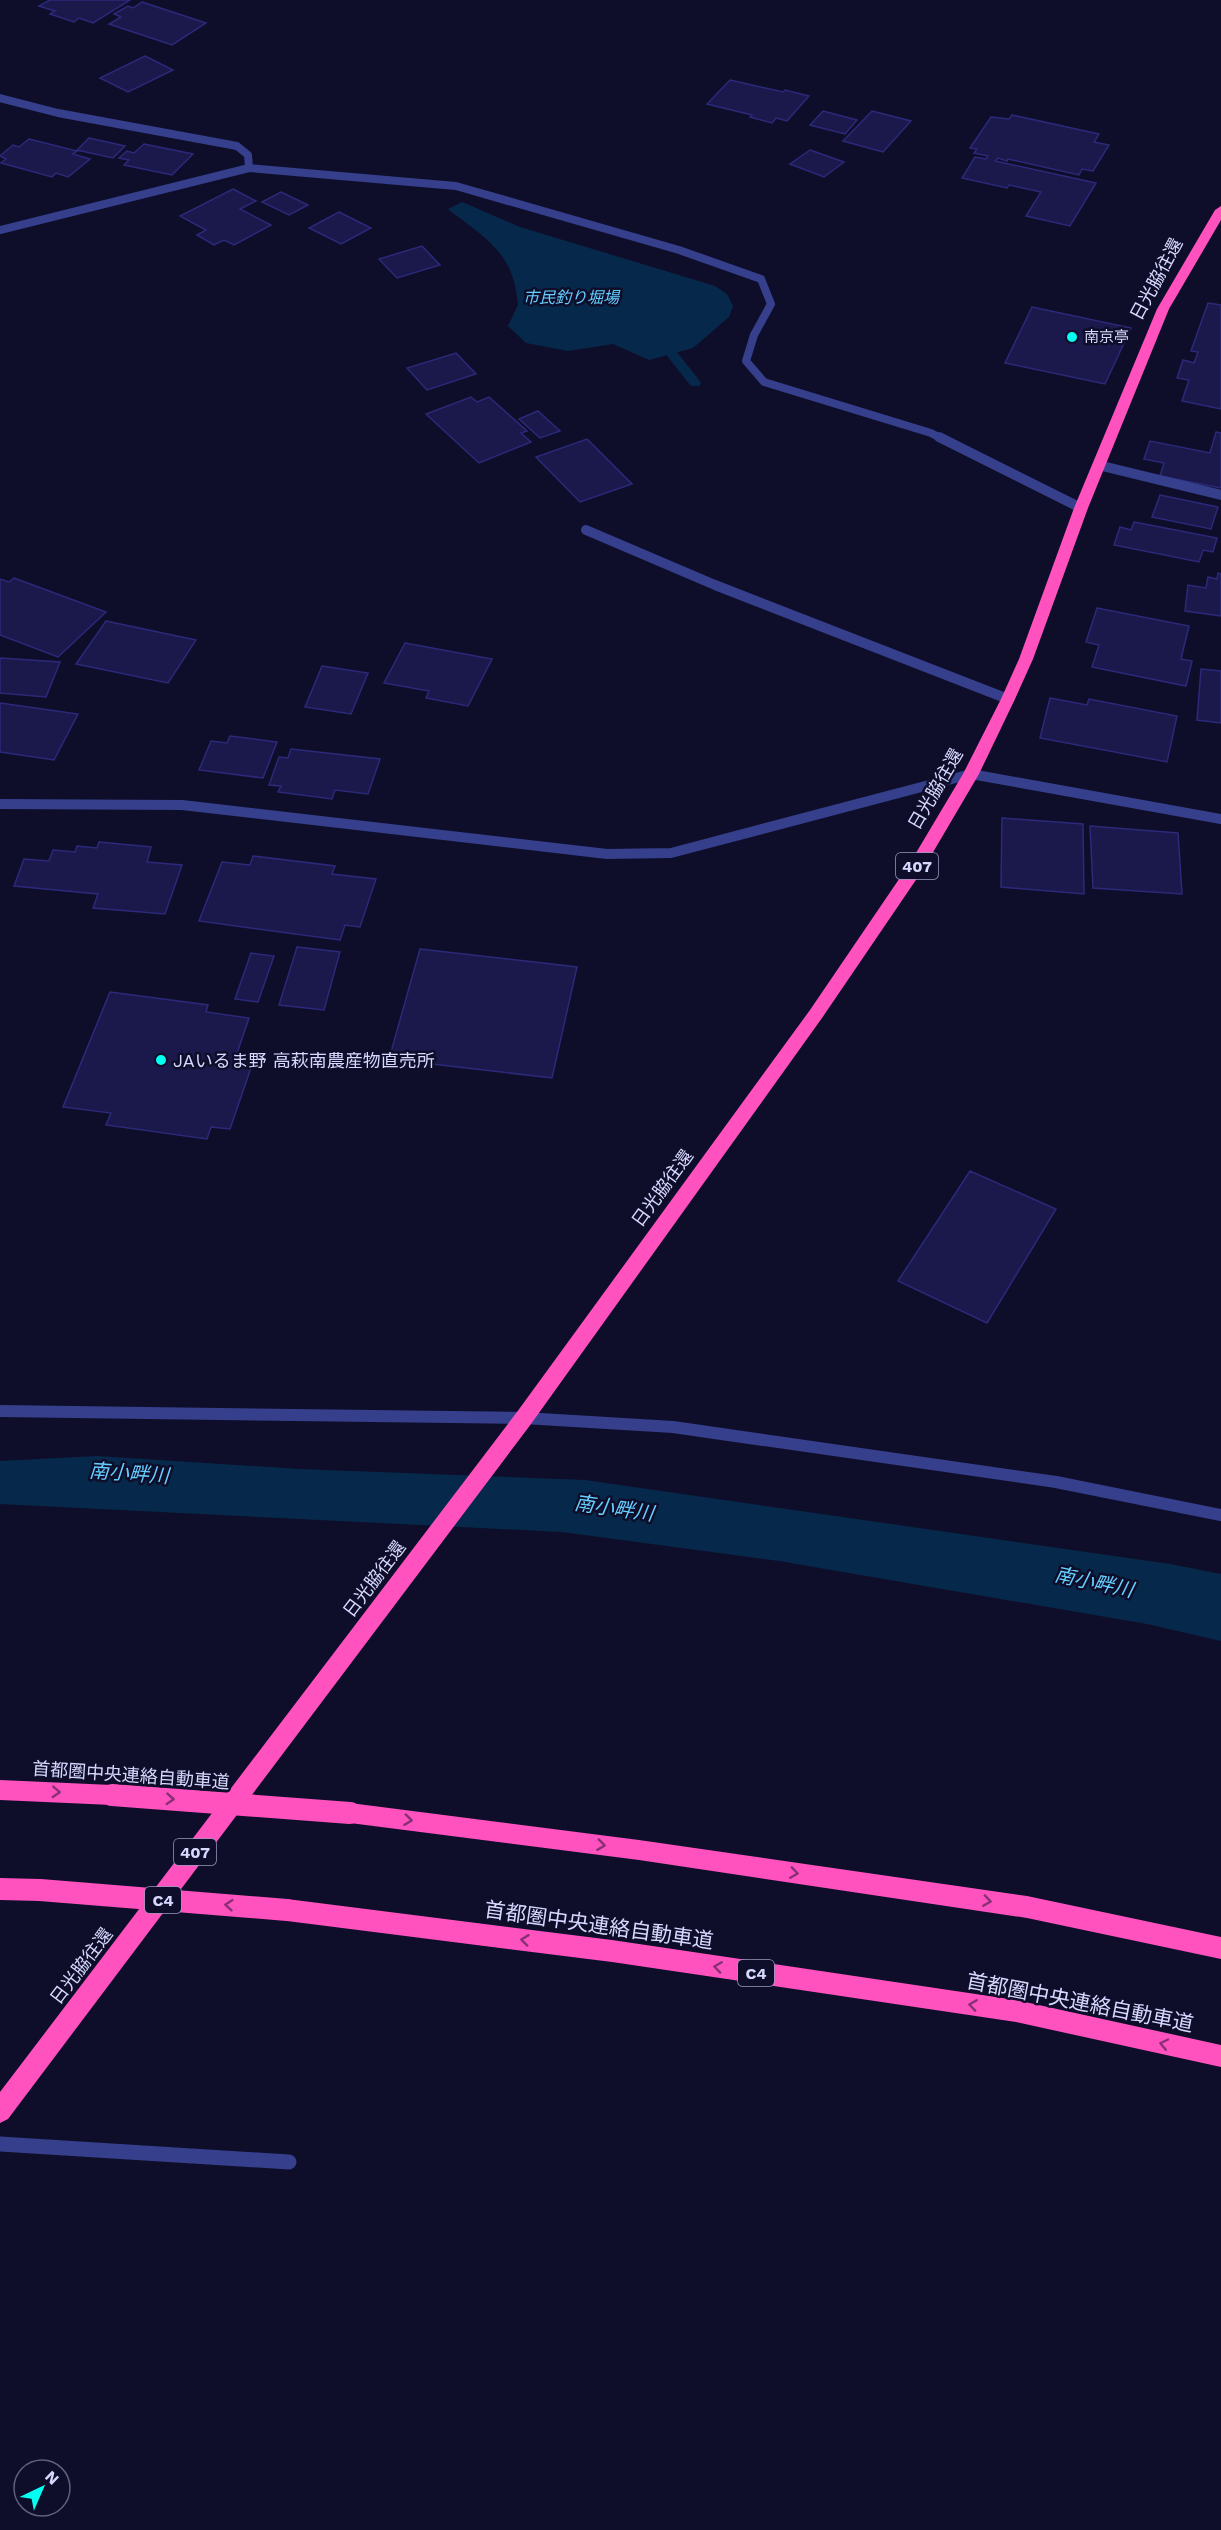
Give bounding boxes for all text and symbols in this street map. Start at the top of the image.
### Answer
street label: 日光脇往還 [1126,234,1186,324]
water label: 市民釣り堀場 [523,288,621,307]
place label: 南京亭 [1084,328,1129,346]
marker: 南京亭 [1065,330,1079,344]
street label: 日光脇往還 [903,745,967,833]
road number: 407 [896,853,938,879]
place label: JAいるま野 高萩南農産物直売所 [173,1050,435,1071]
marker: JAいるま野 高萩南農産物直売所 [154,1053,168,1067]
street label: 日光脇往還 [627,1145,697,1231]
water label: 南小畔川 [88,1458,172,1488]
water label: 南小畔川 [573,1491,657,1526]
street label: 日光脇往還 [339,1537,409,1621]
water label: 南小畔川 [1052,1562,1138,1602]
street label: 首都圏中央連絡自動車道 [32,1758,230,1792]
one-way arrow [52,1786,61,1799]
one-way arrow [166,1793,175,1806]
one-way arrow [403,1813,413,1826]
one-way arrow [597,1838,606,1851]
road number: 407 [174,1839,216,1865]
one-way arrow [790,1866,799,1878]
road number: C4 [145,1887,181,1913]
one-way arrow [983,1895,992,1907]
street label: 首都圏中央連絡自動車道 [483,1897,715,1953]
one-way arrow [224,1899,233,1912]
street label: 日光脇往還 [46,1924,116,2008]
one-way arrow [520,1934,529,1947]
road number: C4 [738,1960,774,1986]
one-way arrow [713,1961,722,1973]
street label: 首都圏中央連絡自動車道 [964,1968,1196,2036]
one-way arrow [968,1999,978,2012]
one-way arrow [1159,2038,1169,2051]
north arrow [12,2458,72,2518]
text: N [41,2467,63,2489]

